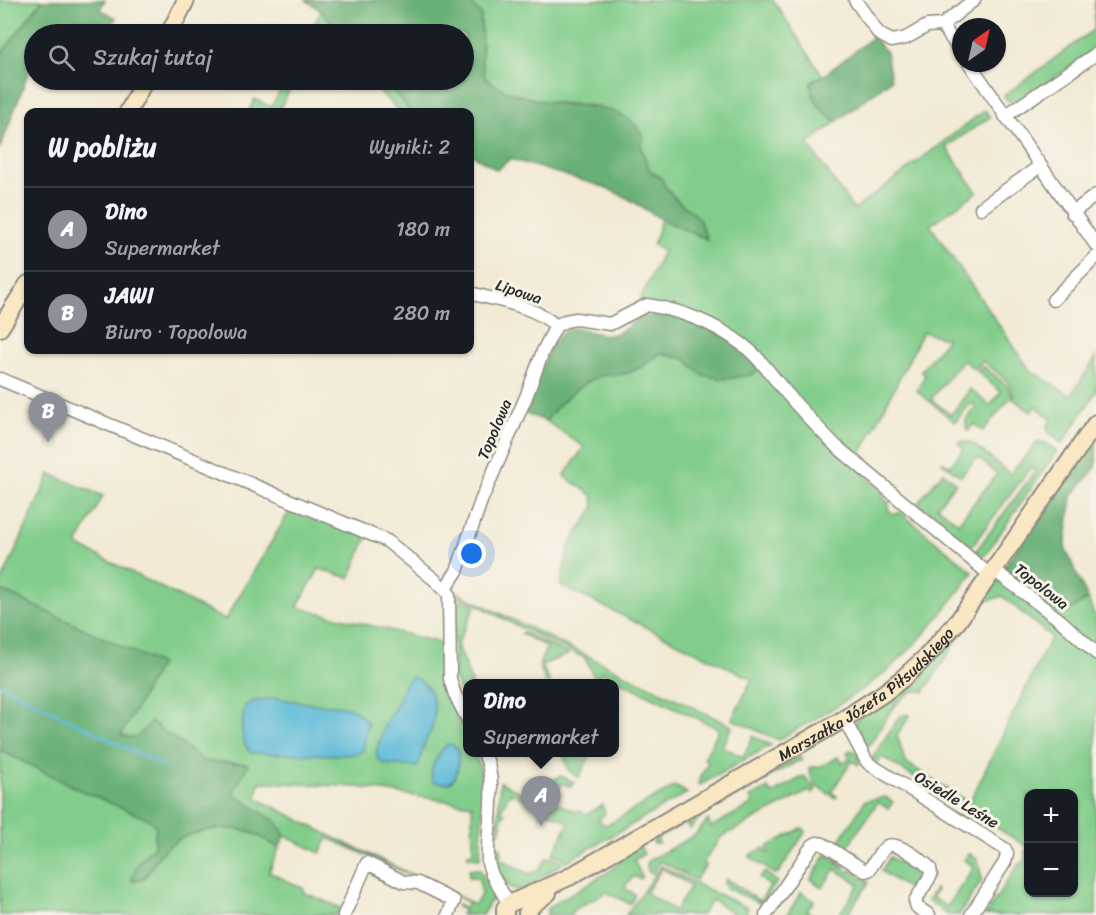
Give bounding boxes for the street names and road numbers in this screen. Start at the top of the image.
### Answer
street label: Lipowa [492,270,546,313]
street label: Topolowa [469,394,520,464]
street label: Topolowa [1008,555,1076,617]
street label: Marszałka Józefa Piłsudskiego [772,620,962,769]
street label: Osiedle Leśne [909,763,1005,836]

